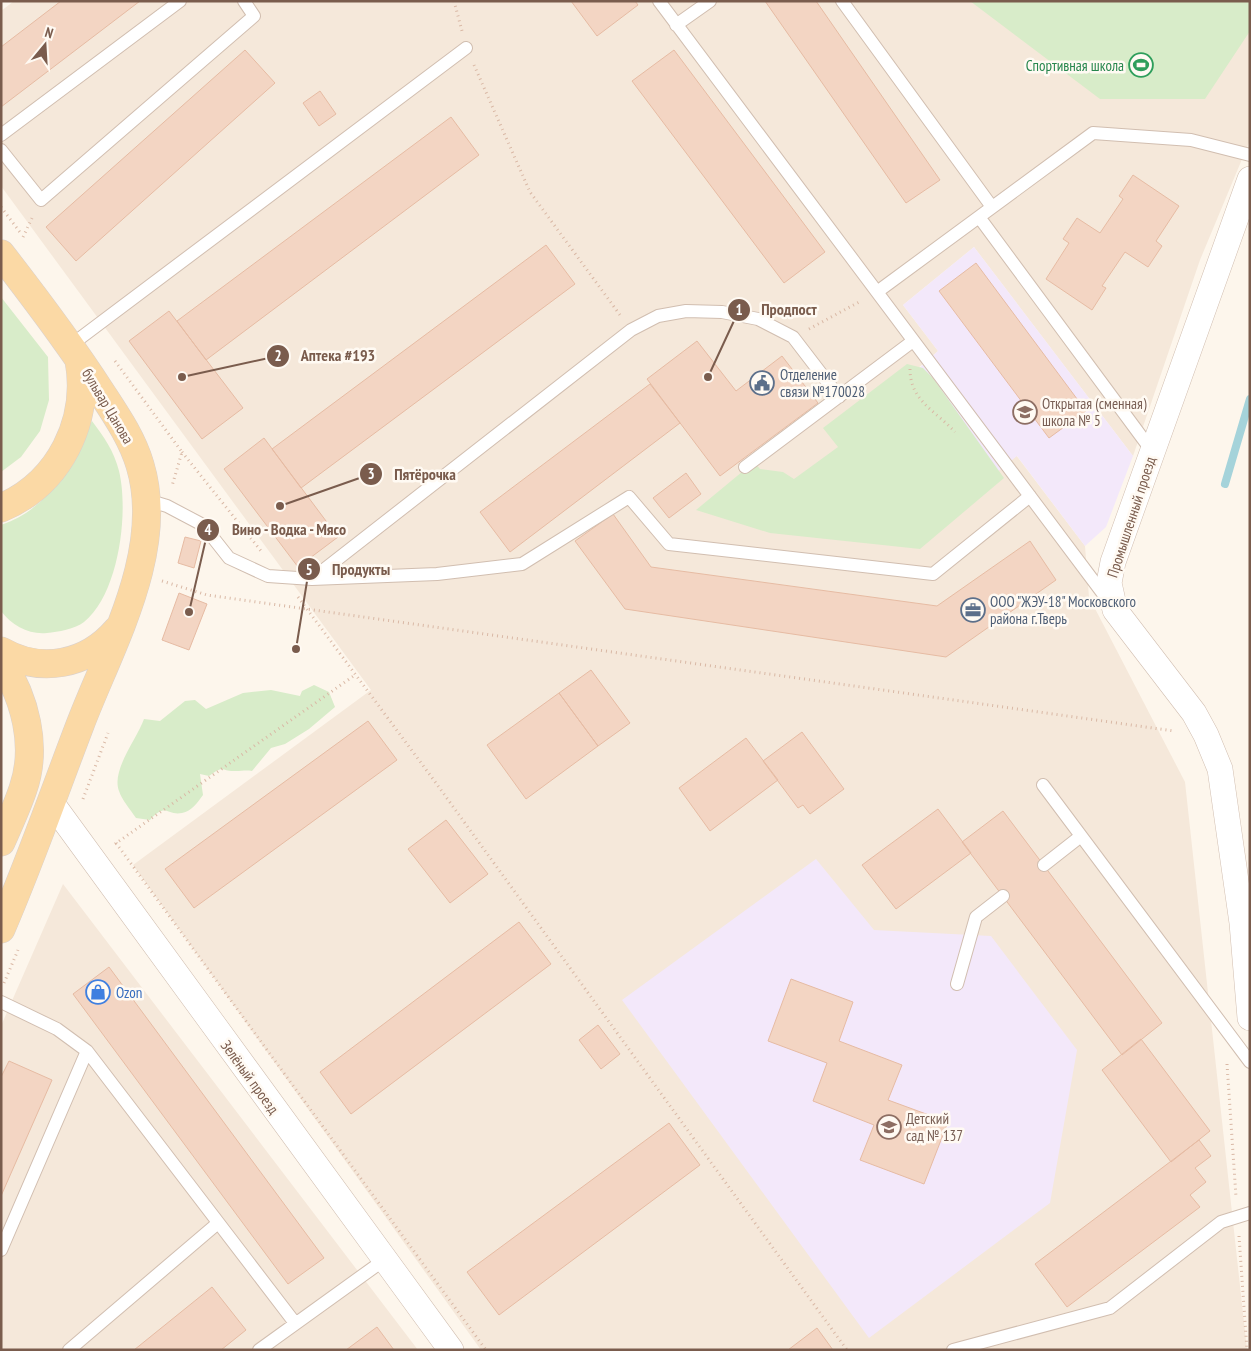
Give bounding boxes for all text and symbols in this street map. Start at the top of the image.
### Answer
north arrow [20,20,70,70]
text: N [43,23,55,42]
sports icon: Спортивная школа [1128,52,1154,78]
place label: Спортивная школа [1026,56,1124,75]
callout: Продпост [727,294,827,325]
text: Продпост [761,299,817,319]
text: 1 [735,300,743,319]
callout: Аптека #193 [265,340,385,371]
text: Аптека #193 [300,345,375,365]
text: 2 [274,346,282,365]
street label: бульвар Цанова [78,365,138,447]
place label: Отделение связи №170028 [780,365,865,401]
public building icon: Отделение связи №170028 [749,370,775,396]
place label: Открытая (сменная) школа № 5 [1042,394,1147,430]
school or university icon: Открытая (сменная) школа № 5 [1012,399,1038,425]
street label: Промышленный проезд [1102,454,1160,580]
callout: Пятёрочка [359,459,465,490]
text: 3 [367,464,375,483]
text: Пятёрочка [394,464,456,484]
callout: Вино - Водка - Мясо [195,514,358,545]
text: Вино - Водка - Мясо [232,519,346,539]
text: 4 [204,520,212,539]
callout: Продукты [297,554,400,585]
text: Продукты [332,559,390,579]
text: 5 [305,560,313,579]
place label: ООО "ЖЭУ-18" Московского района г.Тверь [990,592,1136,628]
office icon: ООО "ЖЭУ-18" Московского района г.Тверь [960,597,986,623]
shop icon: Ozon [85,979,111,1005]
place label: Ozon [116,983,142,1002]
street label: Зелёный проезд [217,1036,283,1118]
place label: Детский сад № 137 [906,1109,963,1145]
school or university icon: Детский сад № 137 [876,1114,902,1140]

